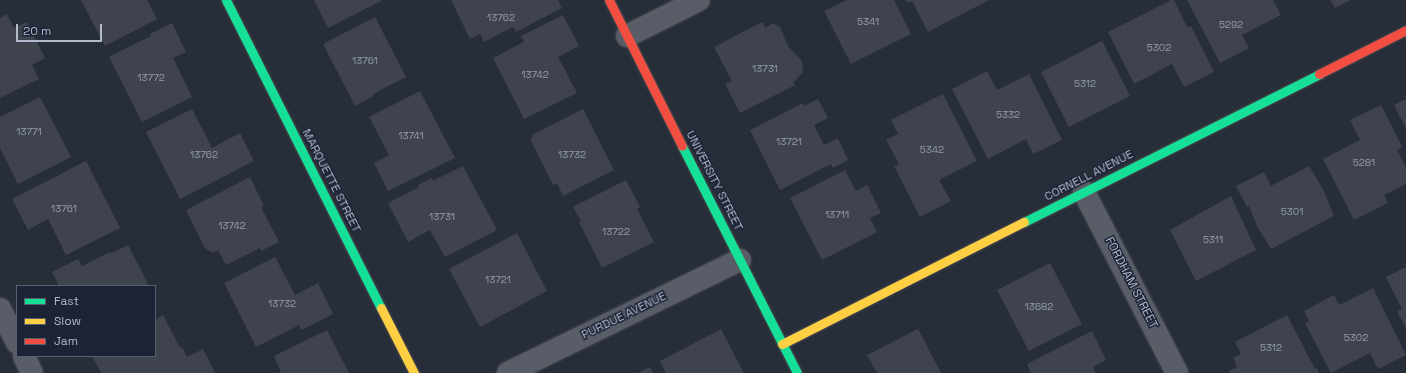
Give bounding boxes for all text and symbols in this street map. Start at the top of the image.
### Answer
house number: 13762 [487,12,515,24]
scale bar [18,16,104,42]
house number: 5341 [857,16,879,28]
house number: 5292 [1219,19,1243,31]
text: 20 m [23,23,51,39]
house number: 5302 [1147,42,1171,54]
house number: 13761 [352,55,378,67]
house number: 13731 [752,63,778,75]
house number: 13742 [521,69,549,81]
house number: 13772 [137,72,165,84]
house number: 5312 [1074,78,1096,90]
house number: 5332 [996,109,1020,121]
house number: 13771 [16,126,42,138]
street label: MARQUETTE STREET [299,127,363,235]
street label: UNIVERSITY STREET [682,128,746,234]
house number: 13741 [398,130,424,142]
house number: 13721 [776,136,802,148]
house number: 5342 [920,144,944,156]
street label: CORNELL AVENUE [1042,147,1136,205]
house number: 13762 [190,149,218,161]
house number: 13732 [558,149,586,161]
house number: 5281 [1353,157,1375,169]
house number: 13761 [51,203,77,215]
house number: 5301 [1281,206,1303,218]
house number: 13711 [825,209,849,221]
house number: 13731 [429,211,455,223]
house number: 13742 [218,220,246,232]
house number: 13722 [602,226,630,238]
house number: 5311 [1203,234,1223,246]
street label: FORDHAM STREET [1102,235,1160,331]
house number: 13721 [485,274,511,286]
legend [16,285,156,357]
street label: PURDUE AVENUE [579,289,669,343]
text: Fast [54,293,79,309]
house number: 13732 [268,298,296,310]
house number: 13682 [1025,301,1053,313]
text: Slow [54,313,81,329]
house number: 5302 [1344,332,1368,344]
text: Jam [54,333,78,349]
house number: 5312 [1260,342,1282,354]

